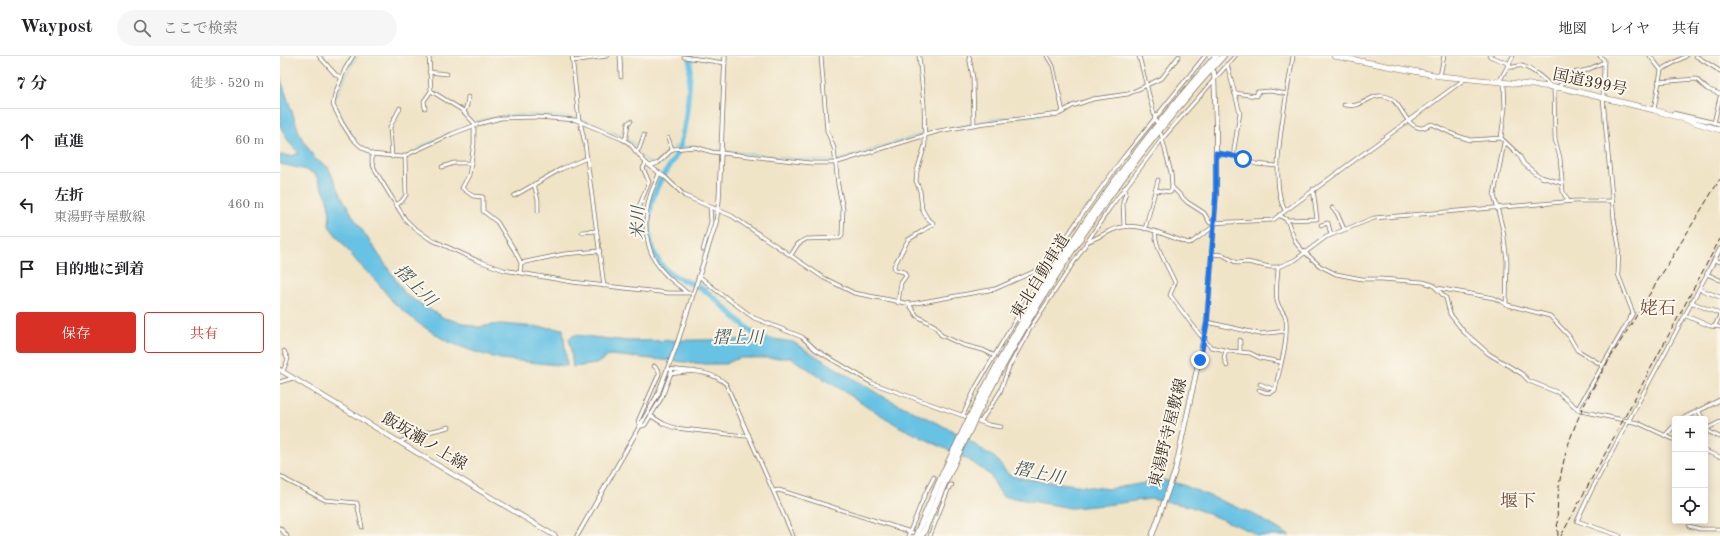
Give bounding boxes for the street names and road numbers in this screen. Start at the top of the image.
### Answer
street label: 国道399号 [1551,65,1629,99]
street label: 東北自動車道 [1007,231,1073,322]
street label: 東湯野寺屋敷線 [1146,376,1190,489]
street label: 飯坂瀬ノ上線 [379,409,470,474]

